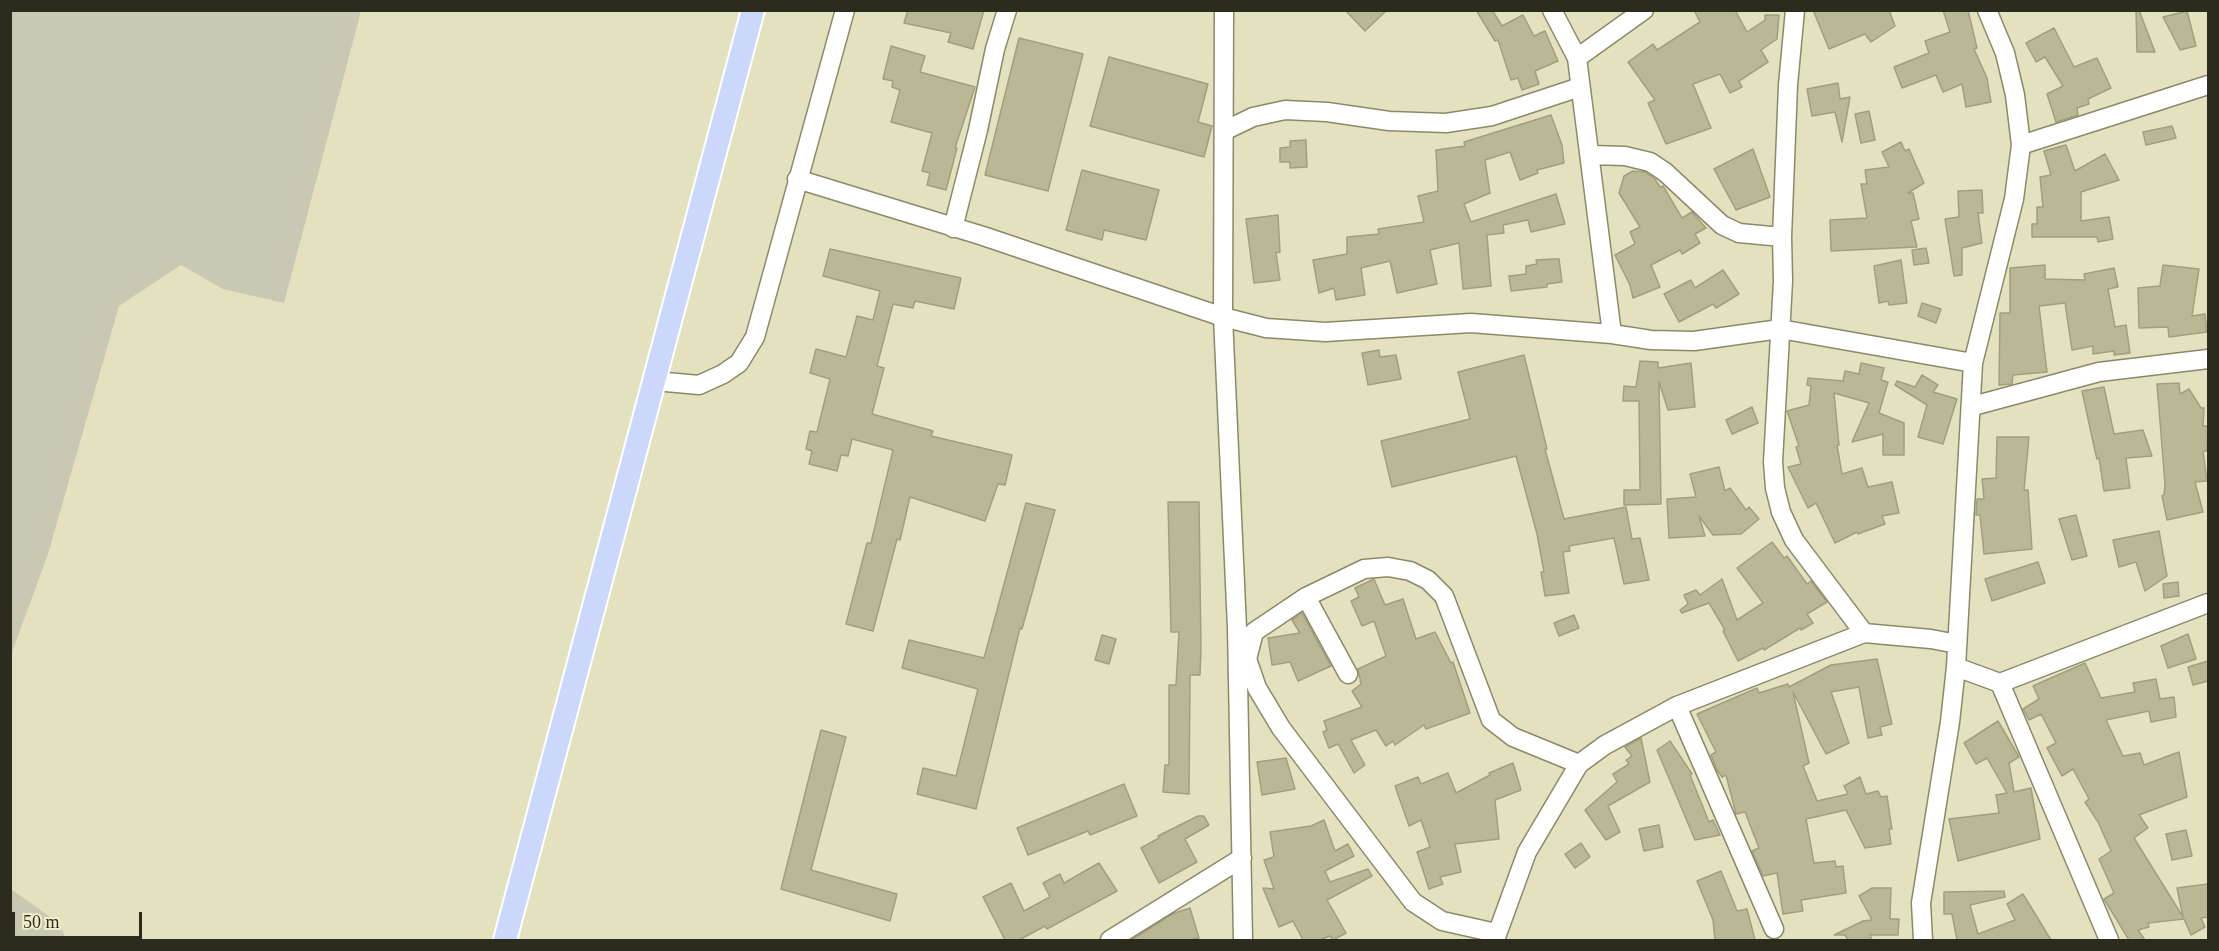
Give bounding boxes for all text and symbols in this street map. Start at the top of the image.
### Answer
scale bar [15,900,146,938]
text: 50 m [23,912,60,932]

